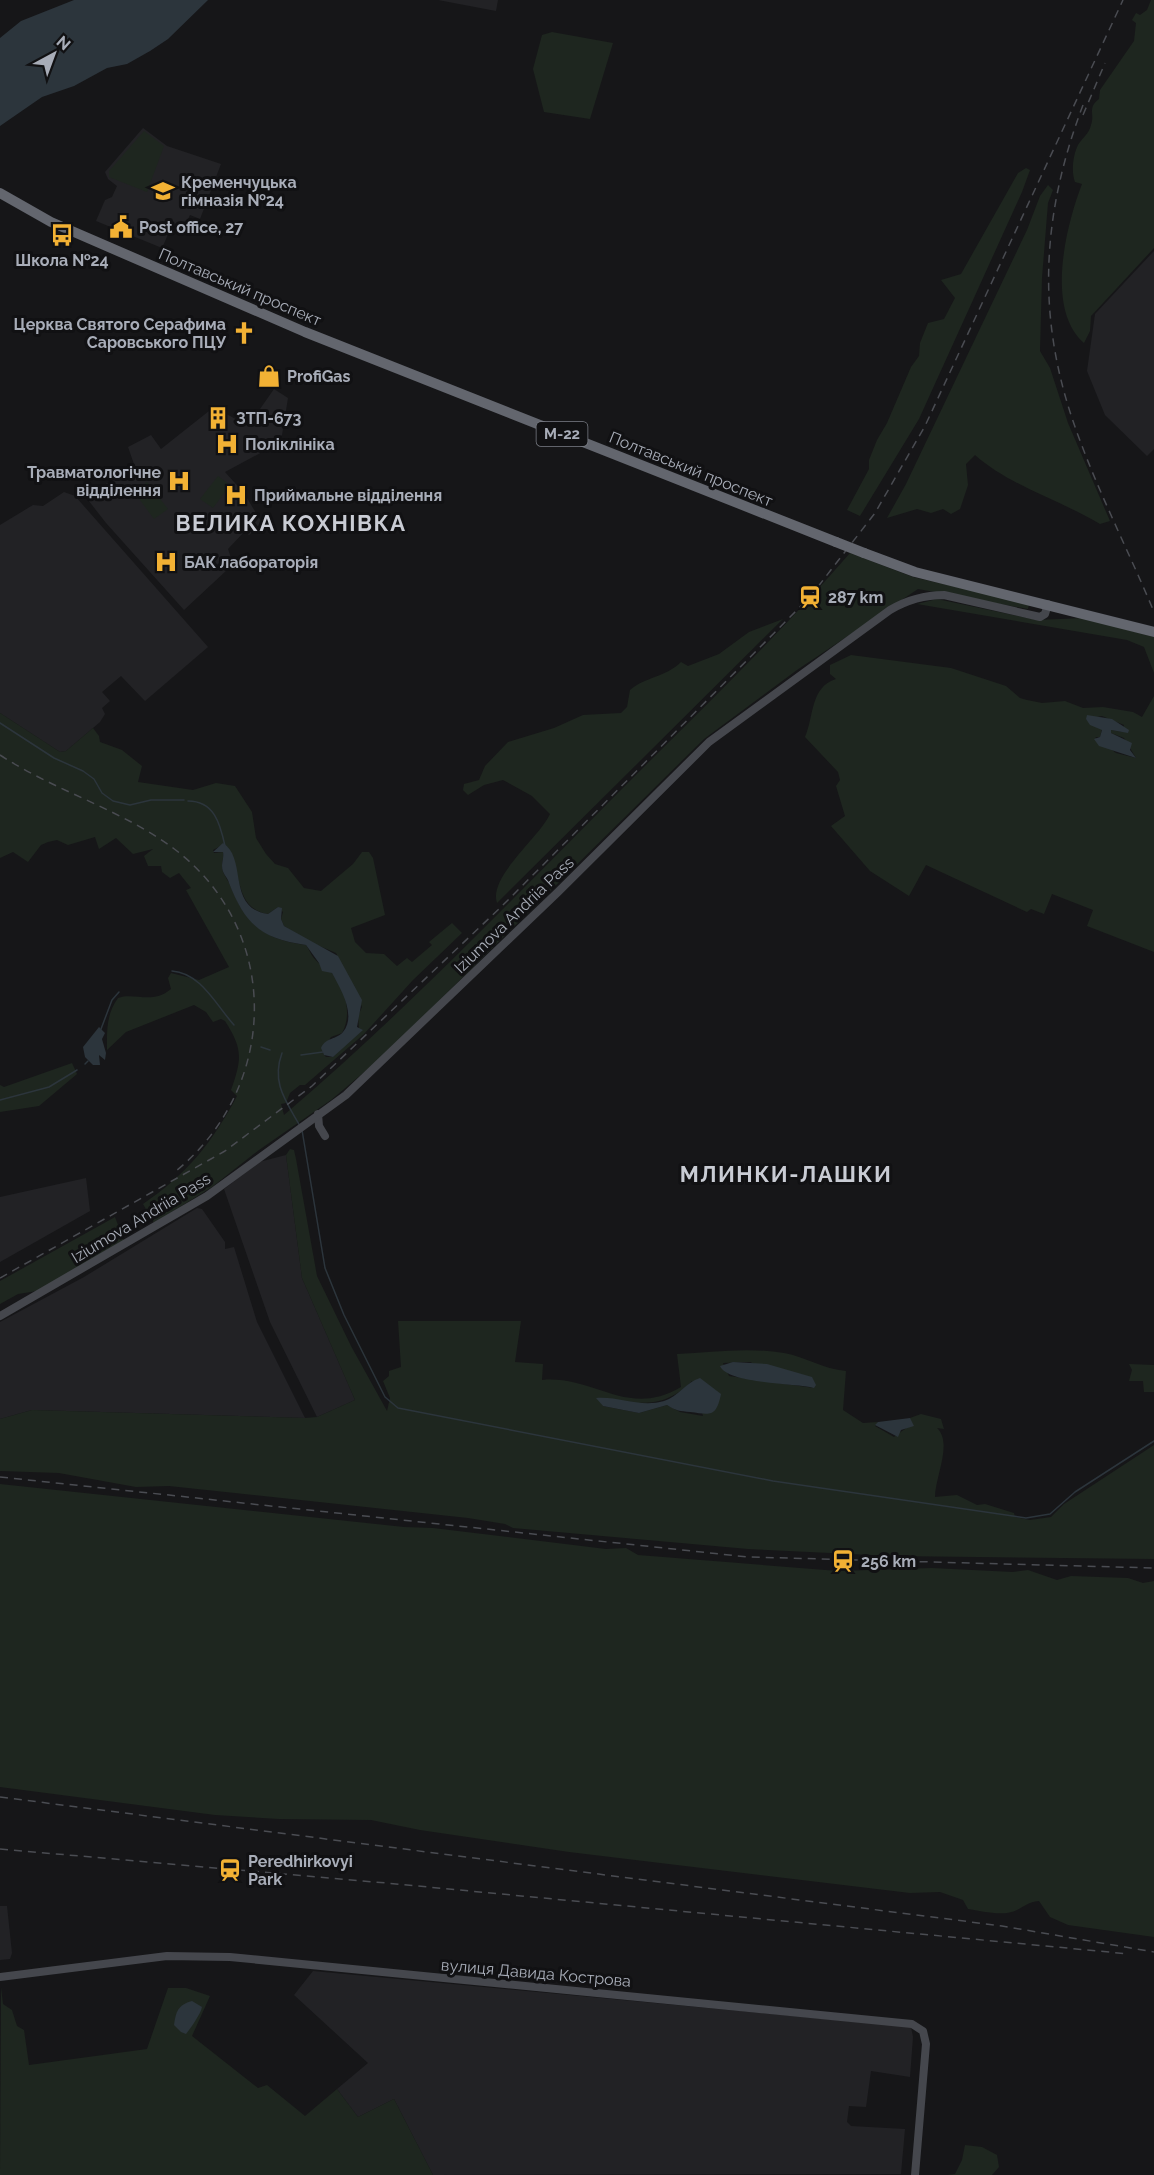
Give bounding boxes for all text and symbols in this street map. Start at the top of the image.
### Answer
north arrow [24,24,84,84]
text: N [53,32,74,54]
place label: Кременчуцька гімназія №24 [181,173,297,210]
school or university icon: Кременчуцька гімназія №24 [150,178,176,204]
public building icon: Post office, 27 [108,214,134,240]
place label: Post office, 27 [139,218,243,237]
bus stop icon: Школа №24 [49,222,75,248]
street label: Полтавський проспект [156,244,324,330]
place label: Школа №24 [15,251,109,270]
place label: Церква Святого Серафима Саровського ПЦУ [14,315,227,352]
church icon: Церква Святого Серафима Саровського ПЦУ [231,320,257,346]
shop icon: ProfiGas [256,363,282,389]
place label: ProfiGas [287,367,351,386]
building icon: ЗТП-673 [205,405,231,431]
place label: ЗТП-673 [236,409,302,428]
road number: М-22 [536,422,588,446]
street label: Полтавський проспект [606,427,776,511]
hospital icon: Поліклініка [214,431,240,457]
place label: Поліклініка [245,435,335,454]
place label: Травматологічне відділення [27,463,161,500]
hospital icon: Травматологічне відділення [166,468,192,494]
hospital icon: Приймальне відділення [223,482,249,508]
place label: Приймальне відділення [254,486,442,505]
district label: ВЕЛИКА КОХНІВКА [176,510,406,536]
hospital icon: БАК лабораторія [153,549,179,575]
place label: БАК лабораторія [184,553,318,572]
station icon: 287 km [797,584,823,610]
place label: 287 km [828,588,883,607]
street label: Iziumova Andriia Pass [450,853,578,977]
district label: МЛИНКИ-ЛАШКИ [680,1161,892,1187]
street label: Iziumova Andriia Pass [68,1169,214,1267]
station icon: 256 km [830,1548,856,1574]
place label: 256 km [861,1552,916,1571]
place label: Peredhirkovyi Park [248,1852,353,1889]
station icon: Peredhirkovyi Park [217,1857,243,1883]
street label: вулиця Давида Кострова [440,1955,632,1991]

